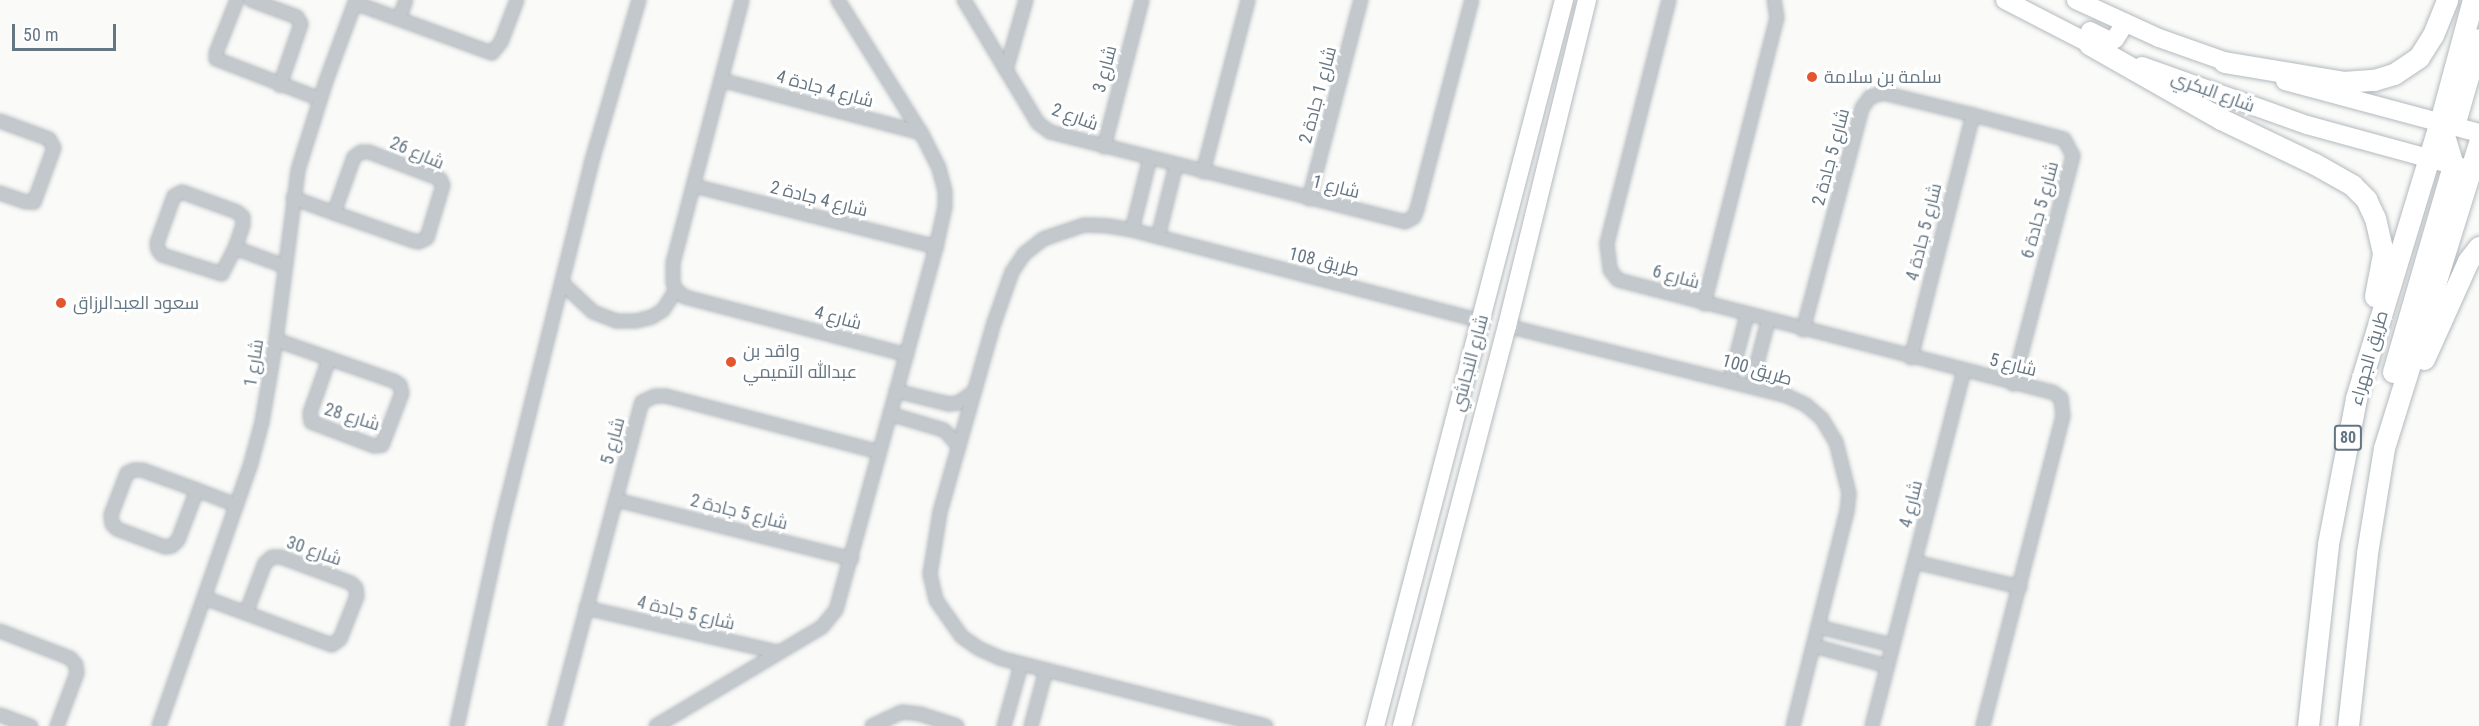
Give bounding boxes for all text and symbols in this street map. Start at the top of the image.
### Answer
scale bar [15,12,118,50]
text: 50 m [23,24,58,45]
street label: شارع 3 [1088,43,1122,95]
street label: شارع 1 جادة 2 [1295,44,1341,146]
street label: شارع 4 جادة 4 [774,66,876,112]
place label: سلمة بن سلامة [1824,66,1942,88]
street label: شارع البكري [2168,67,2258,117]
marker: سلمة بن سلامة [1805,70,1819,84]
street label: شارع 2 [1049,99,1101,135]
street label: شارع 5 جادة 2 [1808,106,1854,208]
street label: شارع 26 [387,132,447,174]
street label: شارع 5 جادة 6 [2017,159,2063,261]
street label: شارع 1 [1310,171,1362,203]
street label: شارع 4 جادة 2 [768,176,870,222]
street label: شارع 5 جادة 4 [1901,181,1947,283]
street label: طريق 108 [1286,243,1362,281]
street label: شارع 6 [1650,260,1702,294]
place label: سعود العبدالرزاق [73,292,199,314]
marker: سعود العبدالرزاق [54,296,68,310]
street label: شارع 4 [812,301,864,335]
street label: طريق الجهراء [2345,308,2393,408]
street label: شارع النجاشي [1447,312,1493,414]
street label: شارع 1 [240,338,268,388]
place label: واقد بن عبدالله التميمي [743,341,857,384]
street label: شارع 5 [1987,349,2039,381]
street label: طريق 100 [1719,350,1795,390]
marker: واقد بن عبدالله التميمي [724,355,738,369]
street label: شارع 28 [322,398,382,436]
street label: شارع 5 [596,415,630,467]
road number: 80 [2333,425,2363,451]
street label: شارع 4 [1895,478,1927,530]
street label: شارع 5 جادة 2 [688,489,790,535]
street label: شارع 30 [284,532,344,570]
street label: شارع 5 جادة 4 [635,591,737,635]

